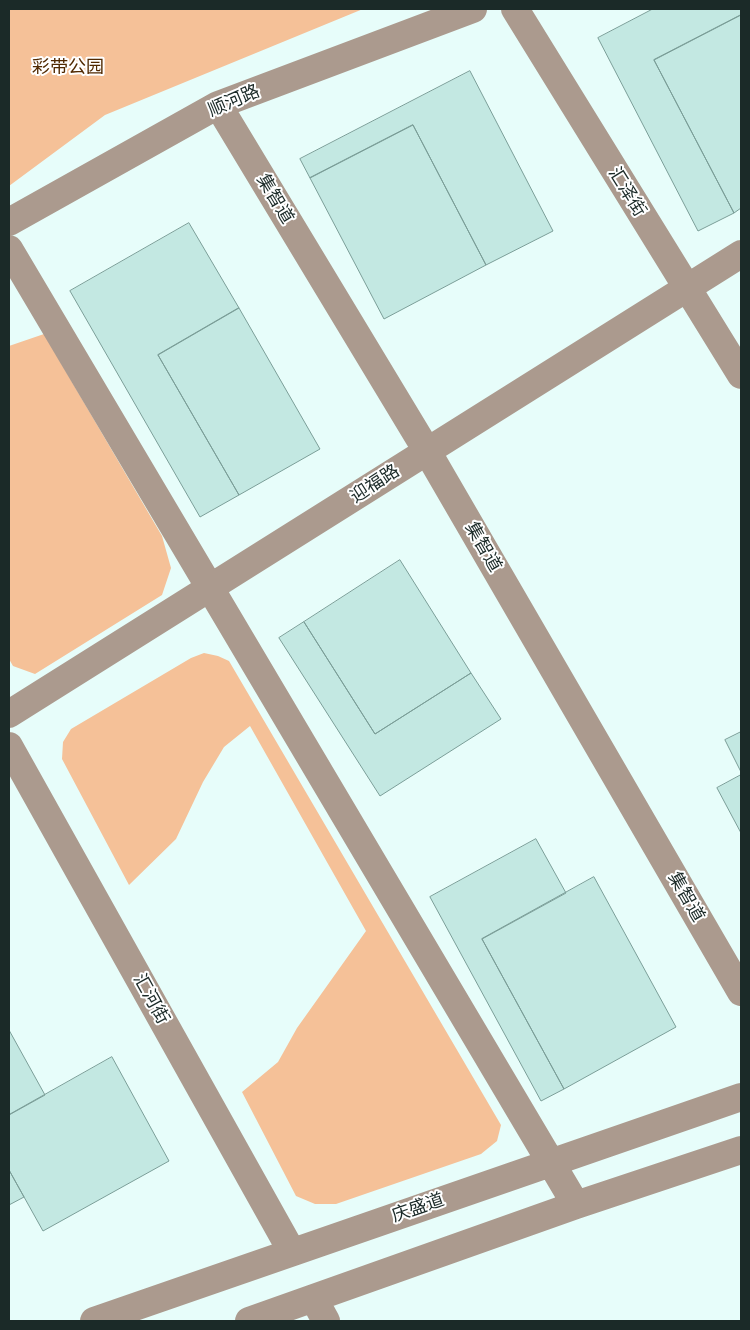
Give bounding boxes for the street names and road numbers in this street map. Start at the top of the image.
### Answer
street label: 顺河路 [205,81,263,121]
street label: 汇泽街 [604,163,650,221]
street label: 集智道 [252,170,298,228]
street label: 迎福路 [346,460,404,508]
street label: 集智道 [460,518,506,576]
street label: 集智道 [663,868,709,926]
street label: 汇河街 [128,970,174,1028]
street label: 庆盛道 [389,1189,447,1227]

